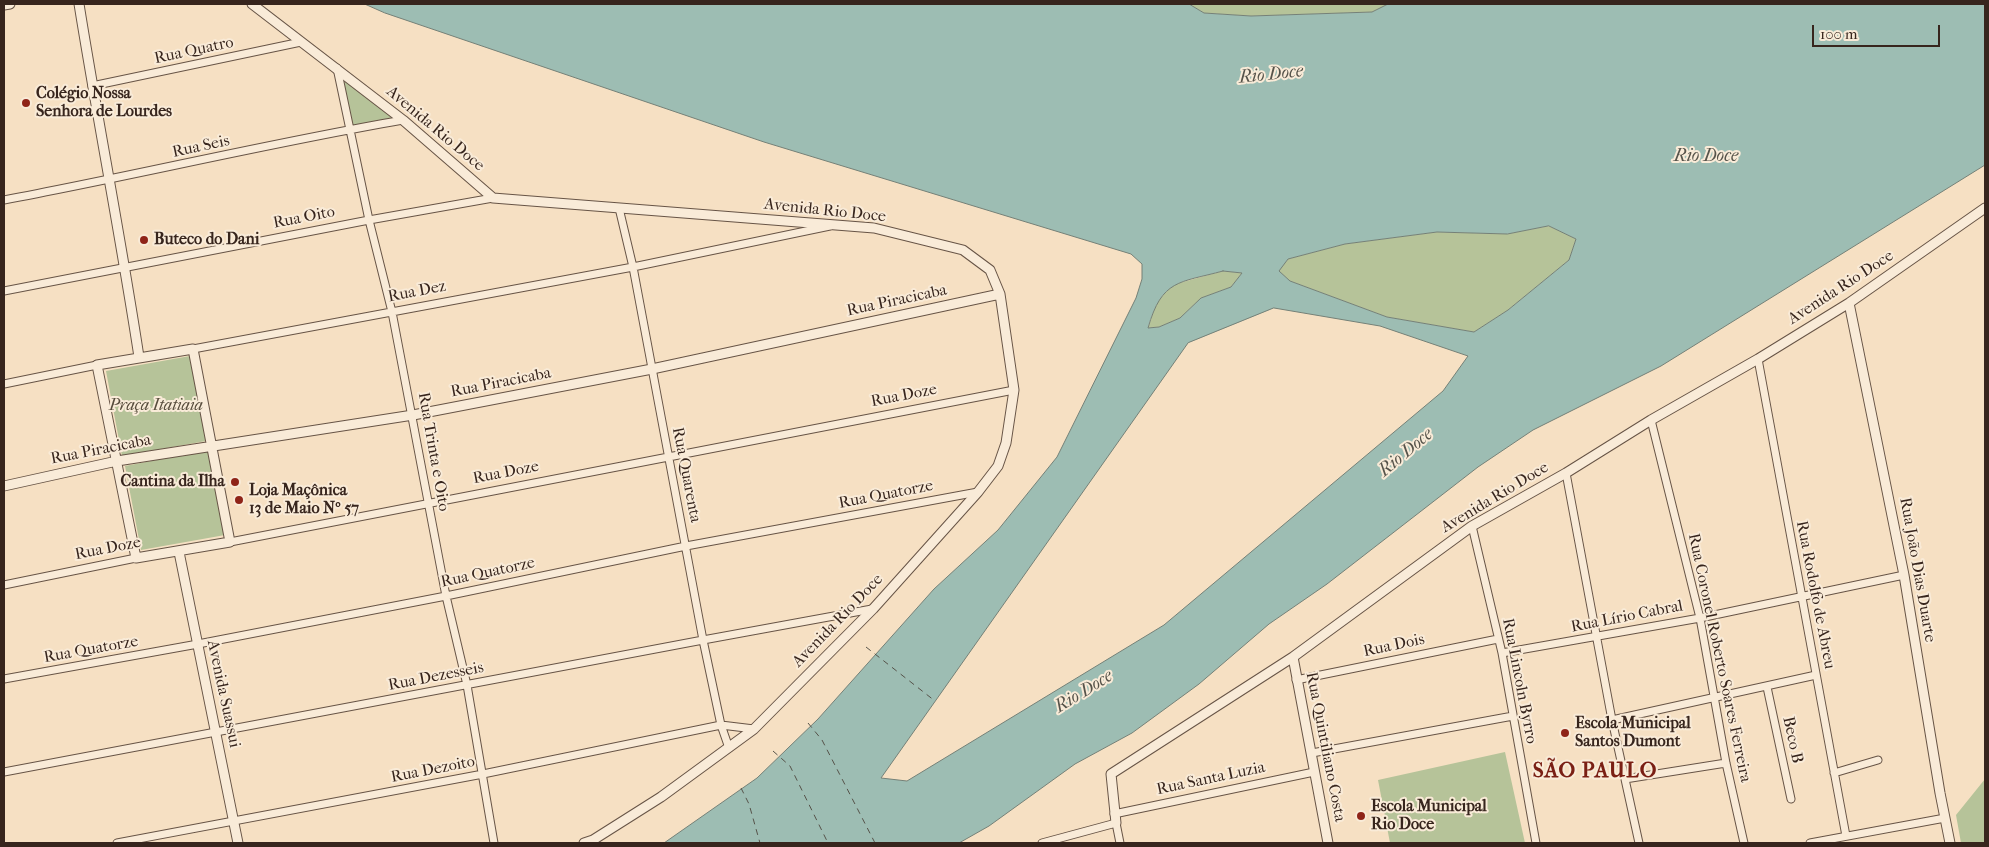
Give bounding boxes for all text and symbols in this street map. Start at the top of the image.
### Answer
scale bar [1814,15,1942,47]
text: 100 m [1820,25,1858,43]
street label: Rua Quatro [153,33,235,69]
water label: Rio Doce [1238,61,1304,89]
street label: Avenida Rio Doce [382,82,488,176]
place label: Colégio Nossa Senhora de Lourdes [36,84,172,122]
marker: Colégio Nossa Senhora de Lourdes [20,97,32,109]
street label: Rua Seis [171,132,231,162]
water label: Rio Doce [1674,146,1738,168]
street label: Avenida Rio Doce [763,195,887,227]
street label: Rua Oito [272,203,336,233]
place label: Buteco do Dani [154,230,260,250]
marker: Buteco do Dani [138,234,150,246]
street label: Avenida Rio Doce [1785,247,1897,329]
street label: Rua Dez [386,277,448,307]
street label: Rua Piracicaba [845,281,949,321]
street label: Rua Piracicaba [449,364,553,402]
street label: Rua Doze [870,380,938,412]
street label: Rua Trinta e Oito [413,391,453,513]
park label: Praça Itatiaia [109,396,203,416]
water label: Rio Doce [1374,424,1438,482]
street label: Rua Quarenta [667,426,705,524]
street label: Rua Piracicaba [49,431,153,469]
street label: Rua Doze [472,457,540,489]
street label: Avenida Rio Doce [1438,458,1552,538]
place label: Cantina da Ilha [121,472,225,492]
marker: Cantina da Ilha [229,476,241,488]
street label: Rua Quatorze [837,476,935,514]
place label: Loja Maçônica 13 de Maio Nº 57 [249,481,359,519]
marker: Loja Maçônica 13 de Maio Nº 57 [233,494,245,506]
street label: Rua João Dias Duarte [1895,496,1939,644]
street label: Rua Rodolfo de Abreu [1791,519,1839,671]
street label: Rua Coronel Roberto Soares Ferreira [1683,532,1755,784]
street label: Rua Doze [74,533,142,565]
street label: Rua Quatorze [439,554,537,592]
street label: Avenida Rio Doce [789,570,887,672]
street label: Rua Lírio Cabral [1569,597,1685,637]
street label: Rua Lincoln Byrro [1497,617,1541,745]
street label: Rua Dois [1362,630,1426,662]
street label: Rua Quatorze [42,632,140,668]
street label: Avenida Suassui [202,639,244,749]
street label: Rua Dezesseis [387,658,485,696]
water label: Rio Doce [1051,666,1117,718]
street label: Rua Quintiliano Costa [1301,670,1349,824]
place label: Escola Municipal Santos Dumont [1575,714,1691,752]
street label: Beco B [1778,715,1806,765]
marker: Escola Municipal Santos Dumont [1559,727,1571,739]
street label: Rua Dezoito [390,752,476,788]
street label: Rua Santa Luzia [1155,758,1267,800]
district label: SÃO PAULO [1532,759,1658,785]
place label: Escola Municipal Rio Doce [1371,797,1487,835]
marker: Escola Municipal Rio Doce [1355,810,1367,822]

